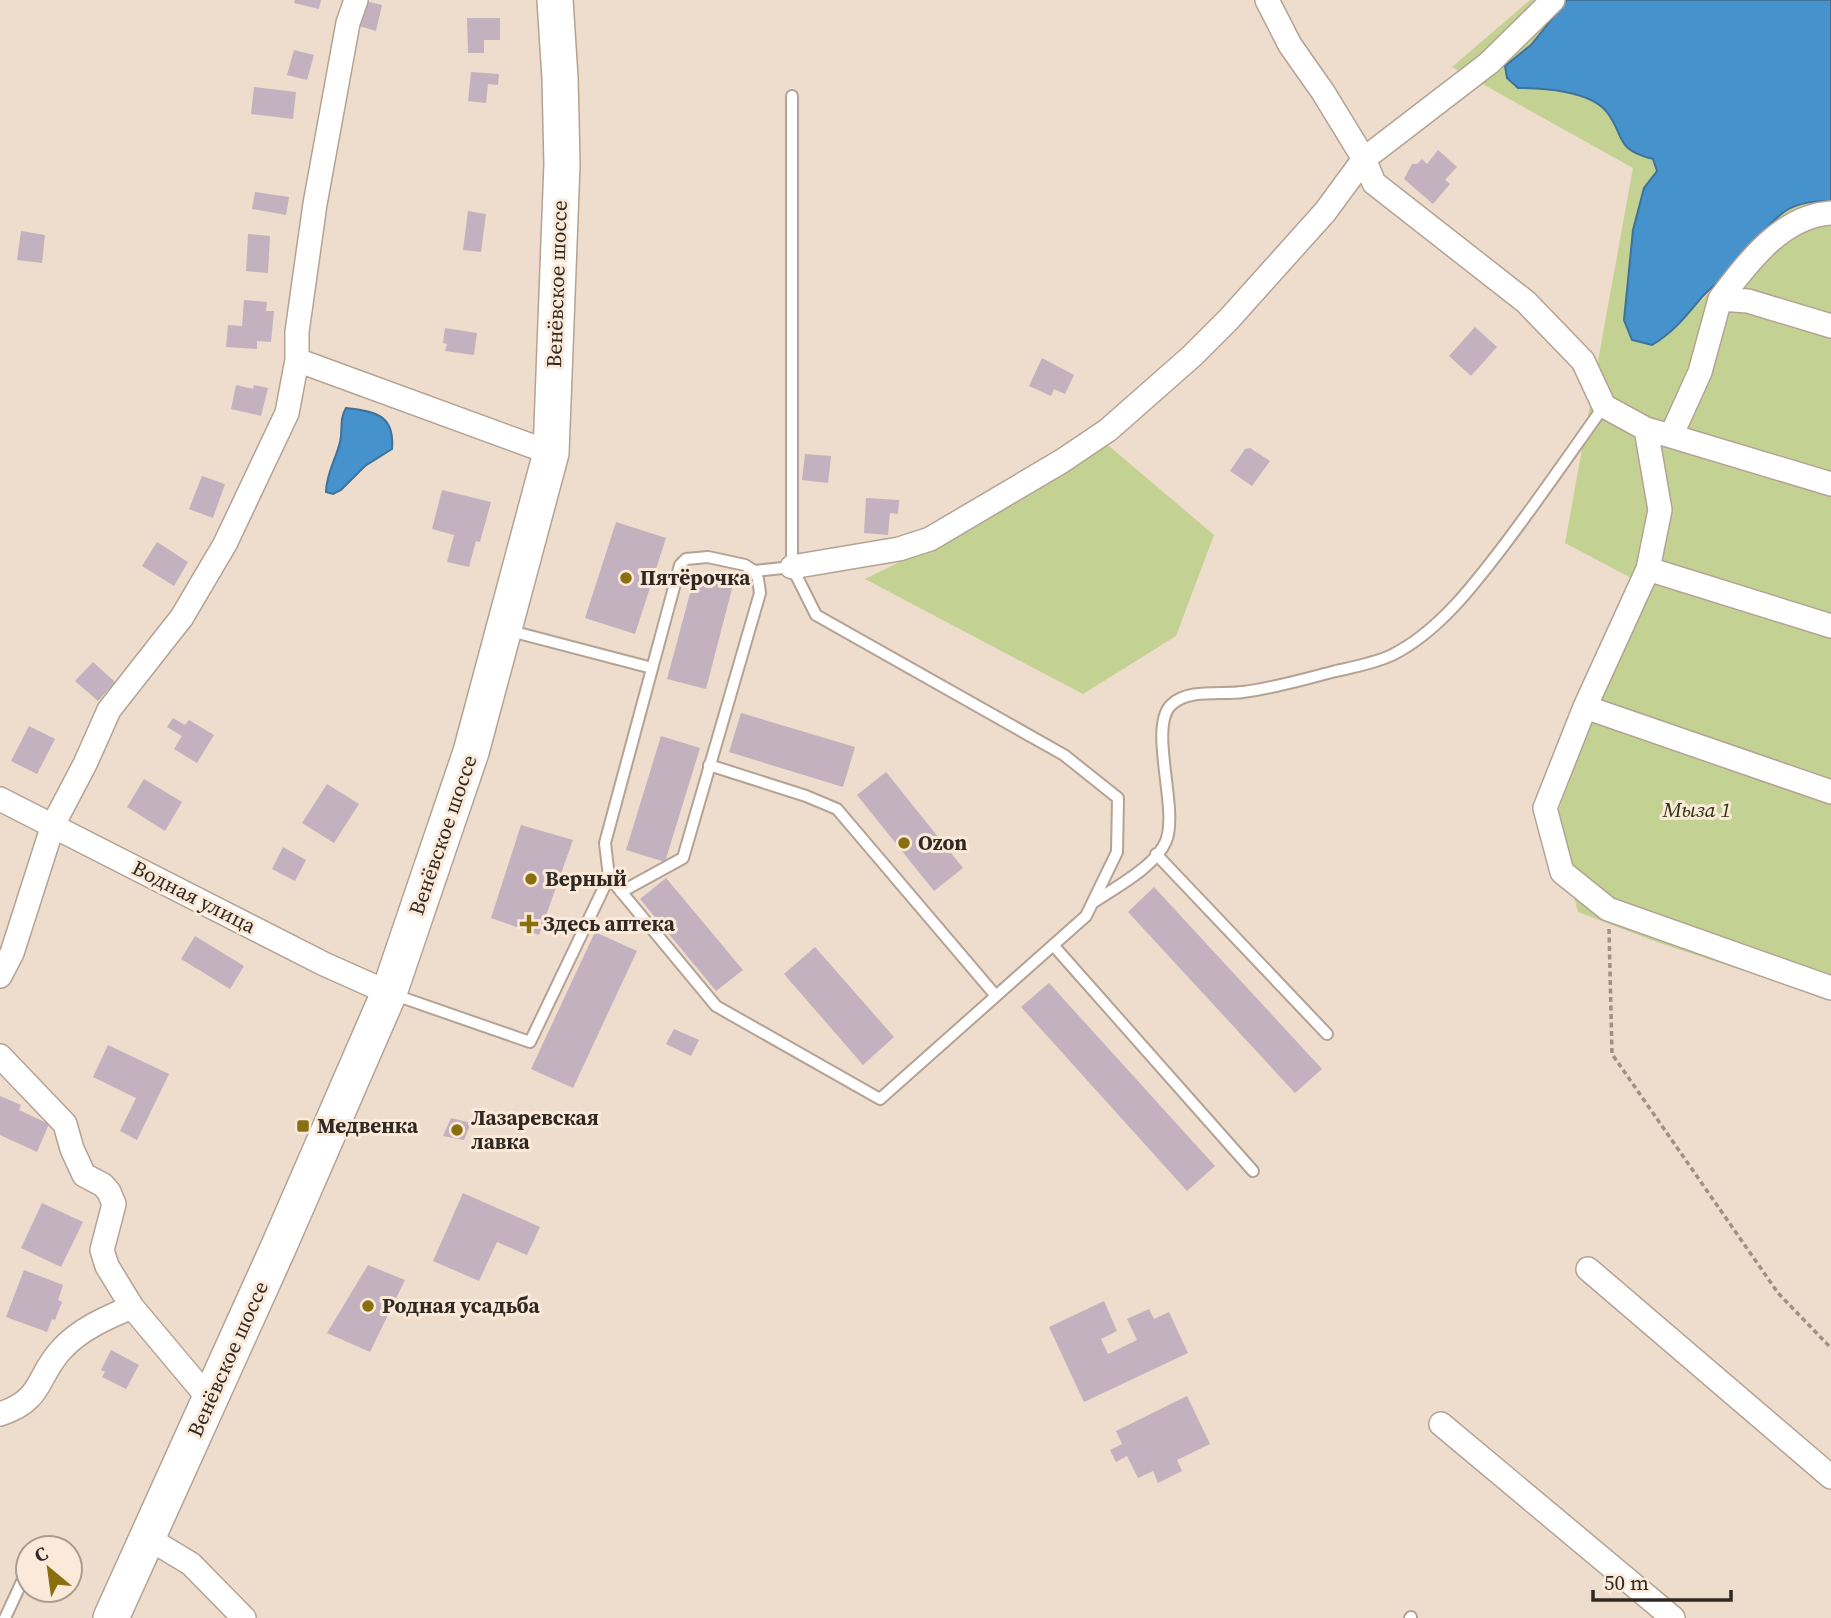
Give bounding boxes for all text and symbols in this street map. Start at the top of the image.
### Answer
street label: Венёвское шоссе [539,200,574,368]
place label: Пятёрочка [640,563,751,592]
marker: Пятёрочка [618,570,634,586]
street label: Венёвское шоссе [402,751,484,919]
park label: Мыза 1 [1662,795,1731,824]
place label: Ozon [918,828,967,857]
marker: Ozon [896,835,912,851]
street label: Водная улица [127,853,261,940]
place label: Верный [545,864,627,893]
marker: Верный [523,871,539,887]
place label: Здесь аптека [543,909,676,938]
marker: Здесь аптека [521,916,537,932]
place label: Лазаревская лавка [471,1103,599,1156]
place label: Медвенка [317,1111,419,1140]
marker: Медвенка [295,1118,311,1134]
marker: Лазаревская лавка [449,1122,465,1138]
street label: Венёвское шоссе [180,1276,275,1441]
place label: Родная усадьба [382,1291,541,1320]
marker: Родная усадьба [360,1298,376,1314]
north arrow [14,1534,84,1604]
text: С [29,1540,52,1568]
scale bar [1593,1558,1731,1602]
text: 50 m [1604,1568,1649,1597]

